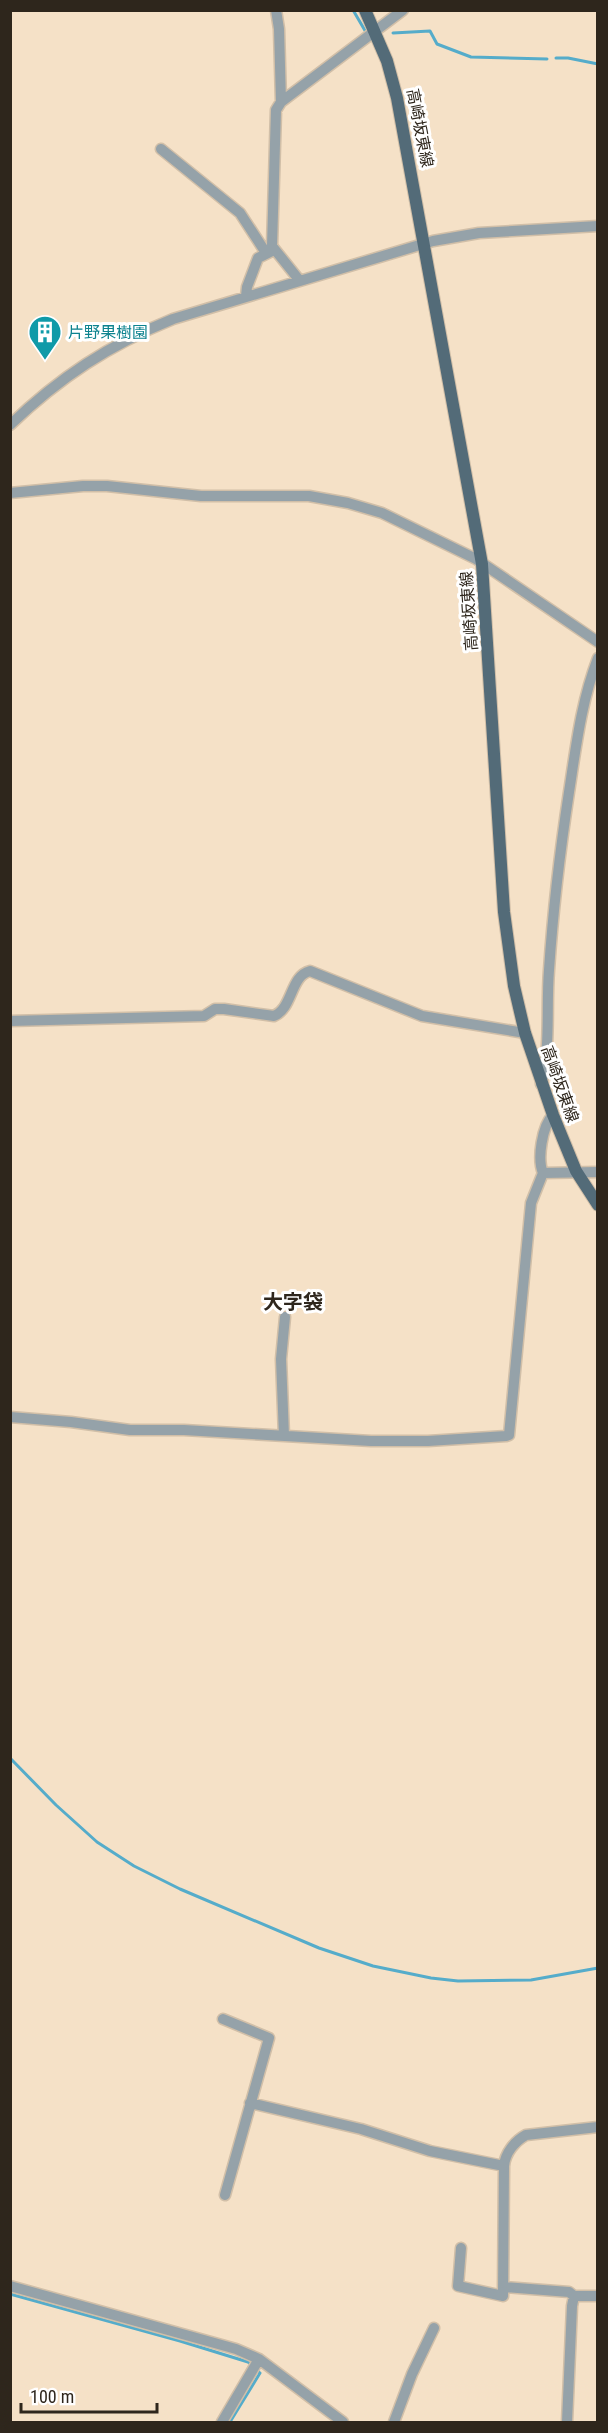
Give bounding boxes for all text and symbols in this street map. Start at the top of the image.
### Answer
street label: 高崎坂東線 [403,87,437,169]
building icon: 片野果樹園 [27,314,63,361]
place label: 片野果樹園 [68,323,148,342]
street label: 高崎坂東線 [457,570,481,652]
street label: 高崎坂東線 [537,1043,583,1125]
district label: 大字袋 [263,1290,323,1314]
scale bar [21,2376,158,2414]
text: 100 m [30,2386,74,2407]

